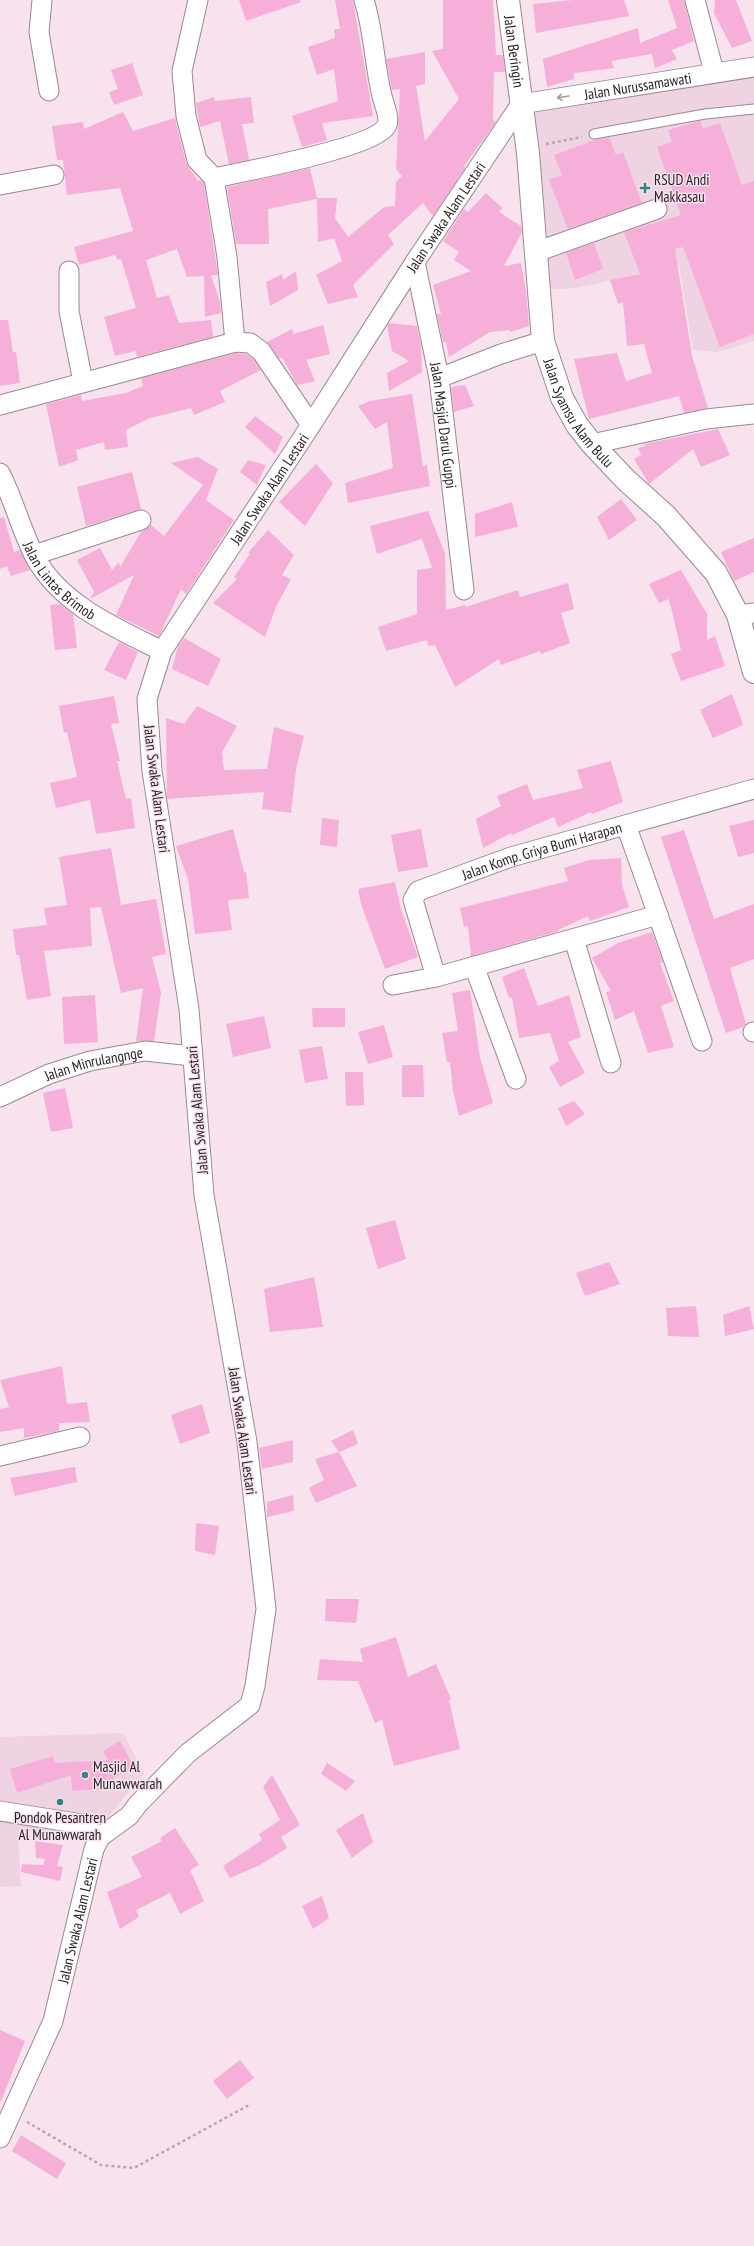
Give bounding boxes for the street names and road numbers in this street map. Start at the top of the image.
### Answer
street label: Jalan Beringin [500,13,529,89]
street label: Jalan Nurussamawati [582,68,693,103]
street label: Jalan Swaka Alam Lestari [401,158,489,276]
street label: Jalan Syamsu Alam Bulu [540,355,618,471]
street label: Jalan Masjid Darul Guppi [426,359,461,490]
street label: Jalan Swaka Alam Lestari [225,430,312,548]
street label: Jalan Lintas Brimob [19,537,100,623]
street label: Jalan Swaka Alam Lestari [140,723,174,854]
street label: Jalan Komp. Griya Bumi Harapan [458,817,624,884]
street label: Jalan Minrulangnge [40,1042,144,1085]
street label: Jalan Swaka Alam Lestari [182,1045,212,1176]
street label: Jalan Swaka Alam Lestari [225,1365,261,1496]
street label: Jalan Swaka Alam Lestari [53,1855,101,1986]

